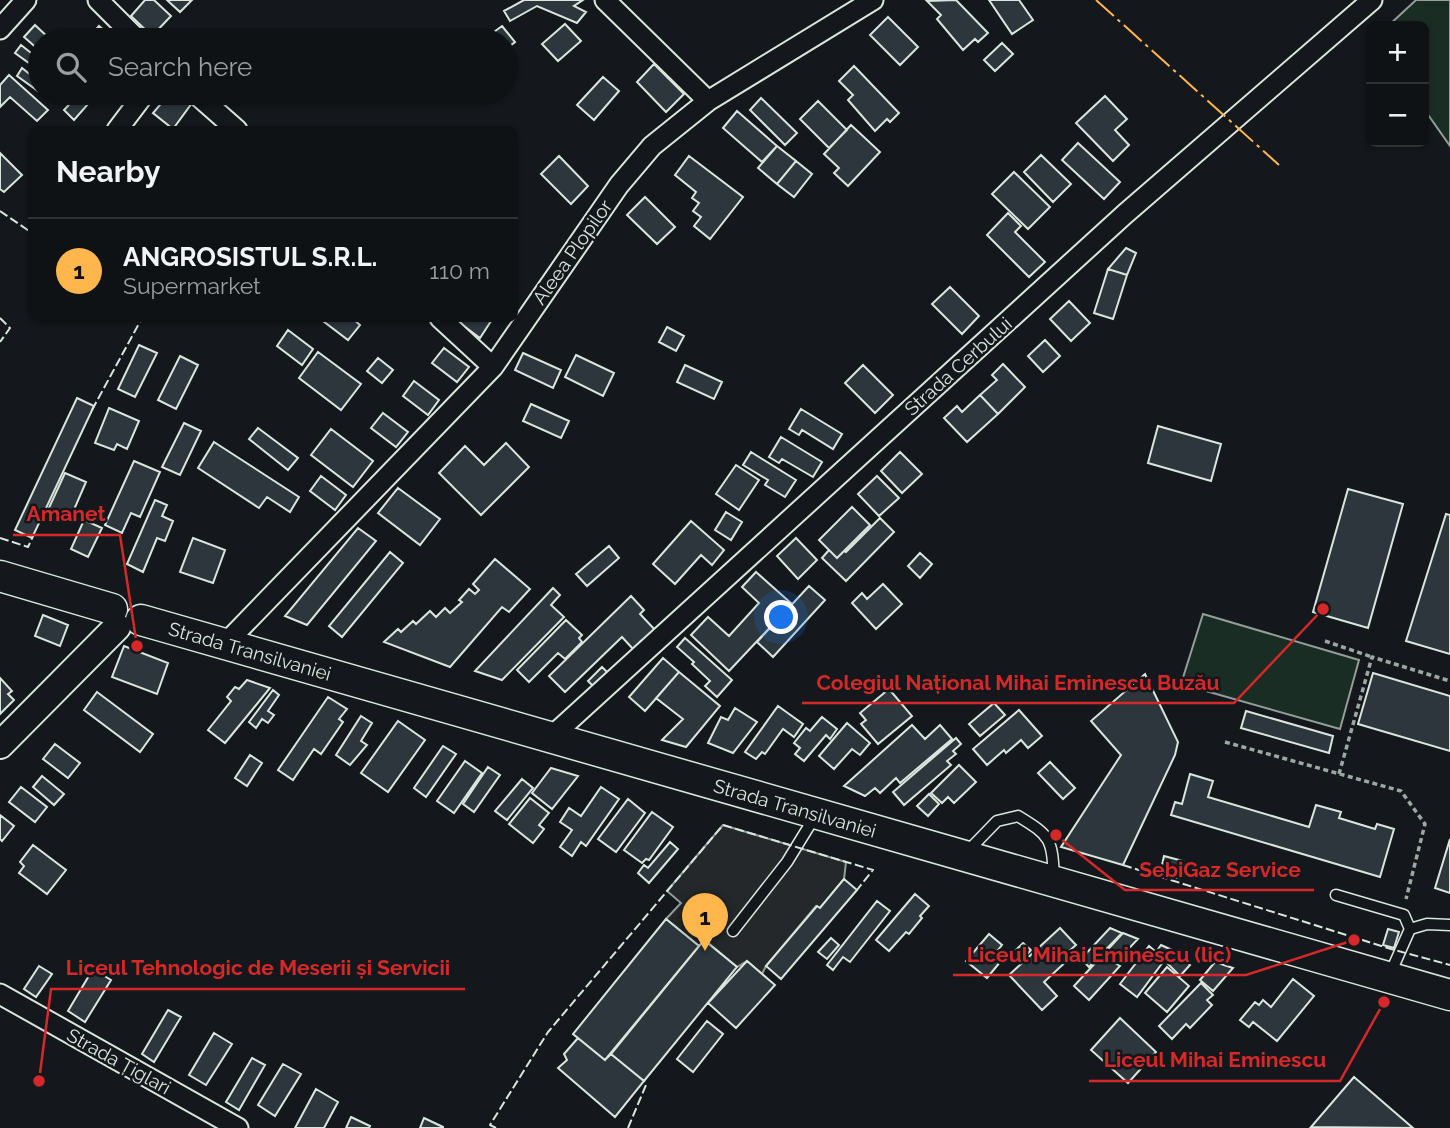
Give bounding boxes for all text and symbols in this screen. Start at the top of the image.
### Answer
map controls [1366,21,1429,147]
button: + [1366,21,1429,84]
search box [28,28,518,105]
icon: search [52,48,90,86]
text: Search here [108,52,252,82]
button: − [1366,84,1429,147]
text: Nearby [56,154,160,189]
street label: Aleea Plopilor [528,195,616,309]
text: ANGROSISTUL S.R.L. [123,242,377,272]
text: 1 [73,257,85,284]
text: 110 m [429,257,490,284]
text: Supermarket [123,272,261,299]
street label: Strada Cerbului [900,312,1016,420]
callout: Amanet [13,493,120,535]
text: Amanet [27,501,105,526]
your location [764,600,798,634]
street label: Strada Transilvaniei [166,617,334,685]
callout: Colegiul Național Mihai Eminescu Buzău [802,661,1234,703]
text: Colegiul Național Mihai Eminescu Buzău [816,670,1220,695]
street label: Strada Transilvaniei [711,774,879,842]
callout: SebiGaz Service [1125,848,1314,890]
text: SebiGaz Service [1139,857,1301,882]
pin: 1 [682,893,728,951]
callout: Liceul Mihai Eminescu (lic) [953,933,1246,975]
text: Liceul Mihai Eminescu (lic) [967,942,1231,967]
callout: Liceul Tehnologic de Meserii și Servicii [51,947,465,989]
text: Liceul Tehnologic de Meserii și Servicii [66,955,450,980]
street label: Strada Țiglari [63,1024,175,1098]
callout: Liceul Mihai Eminescu [1089,1039,1340,1081]
text: Liceul Mihai Eminescu [1104,1047,1326,1072]

